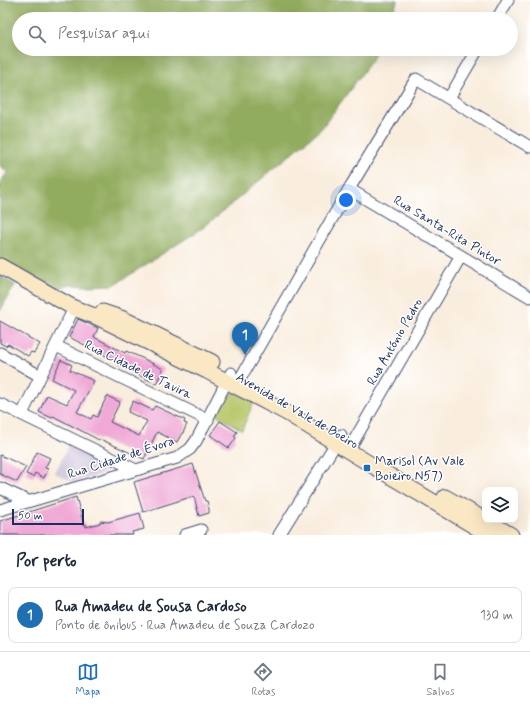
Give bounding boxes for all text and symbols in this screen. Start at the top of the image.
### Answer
search box [12,12,518,56]
icon: search [26,23,48,45]
text: Pesquisar aqui [58,24,150,44]
your location [336,190,356,210]
street label: Rua Santa-Rita Pintor [390,192,505,270]
street label: Rua António Pedro [363,296,427,388]
pin: 1 [232,322,258,355]
street label: Rua Cidade de Tavira [81,337,195,404]
street label: Avenida de Vale de Boeiro [233,369,361,453]
street label: Rua Cidade de Évora [65,432,177,483]
place label: Marisol (Av Vale Boieiro N57) [375,453,465,485]
marker: Marisol (Av Vale Boieiro N57) [362,463,372,473]
map controls [482,487,518,523]
button: layers [482,487,518,523]
scale bar [12,507,84,526]
text: 50 m [18,509,43,523]
text: Por perto [16,550,77,572]
text: Rua Amadeu de Sousa Cardoso [55,597,247,617]
text: 1 [27,607,33,624]
text: 130 m [480,607,513,624]
text: Ponto de ônibus · Rua Amadeu de Souza Cardozo [55,617,314,634]
tab: Mapa [75,661,101,699]
tab: Rotas [251,661,275,699]
tab: Salvos [426,661,455,699]

